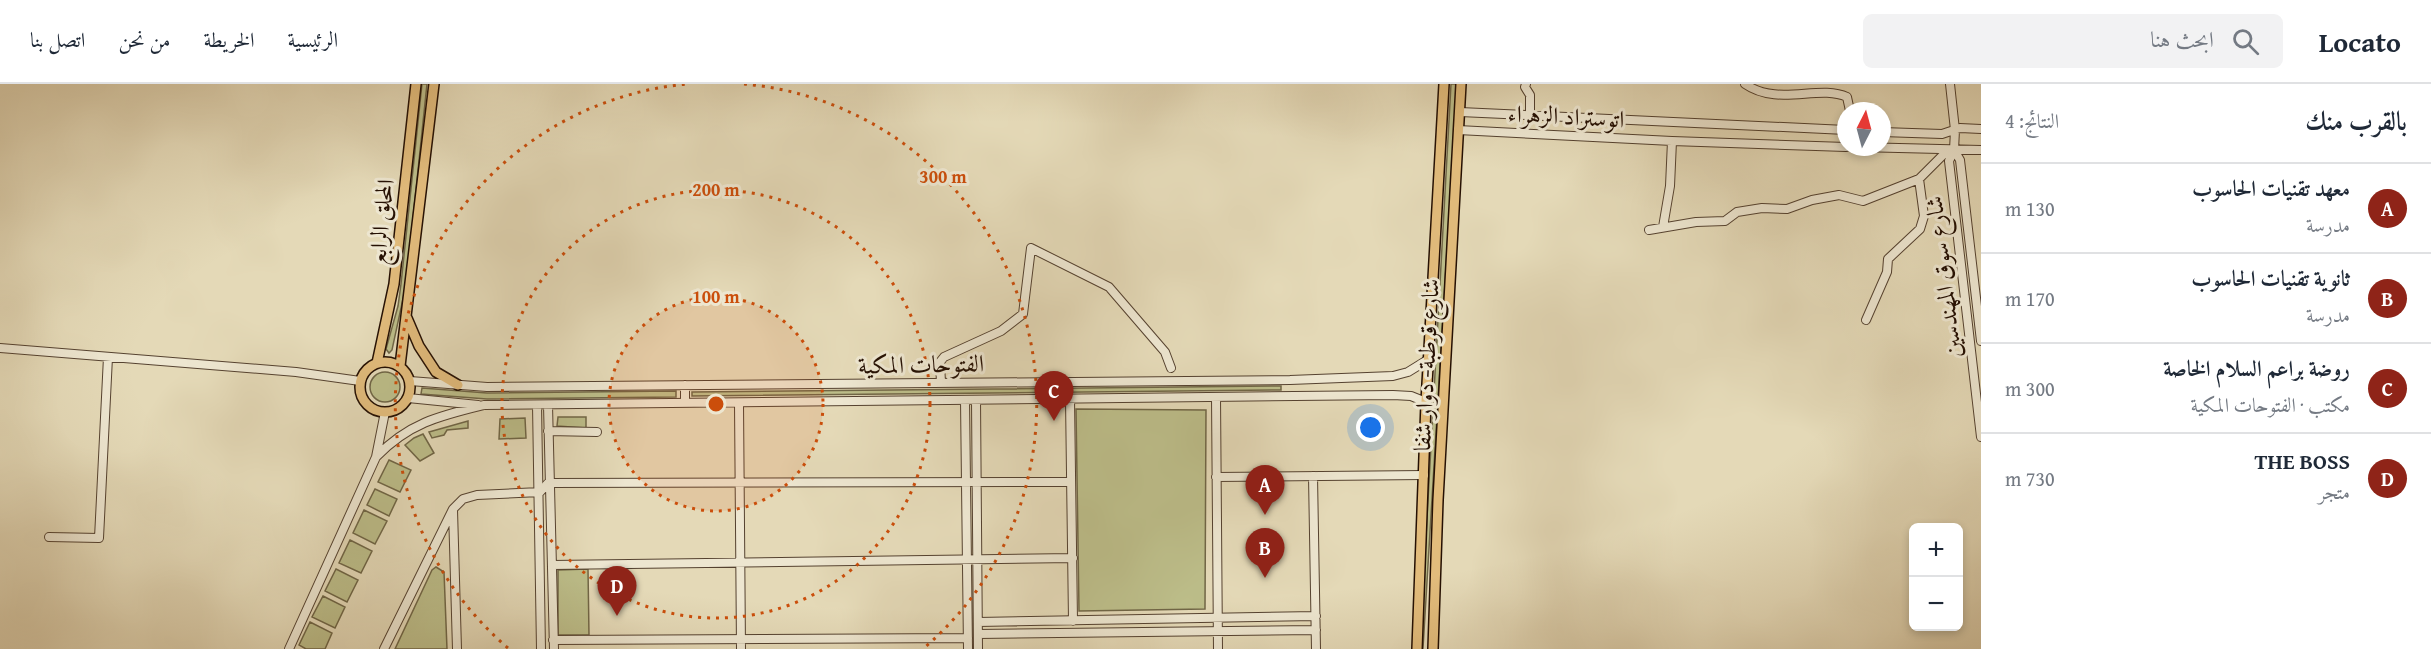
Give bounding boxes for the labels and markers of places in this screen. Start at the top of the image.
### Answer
pin: C [1034,372,1074,421]
centre of rings [706,394,726,414]
pin: A [1246,466,1284,515]
pin: B [1246,528,1284,578]
pin: D [598,566,636,616]

